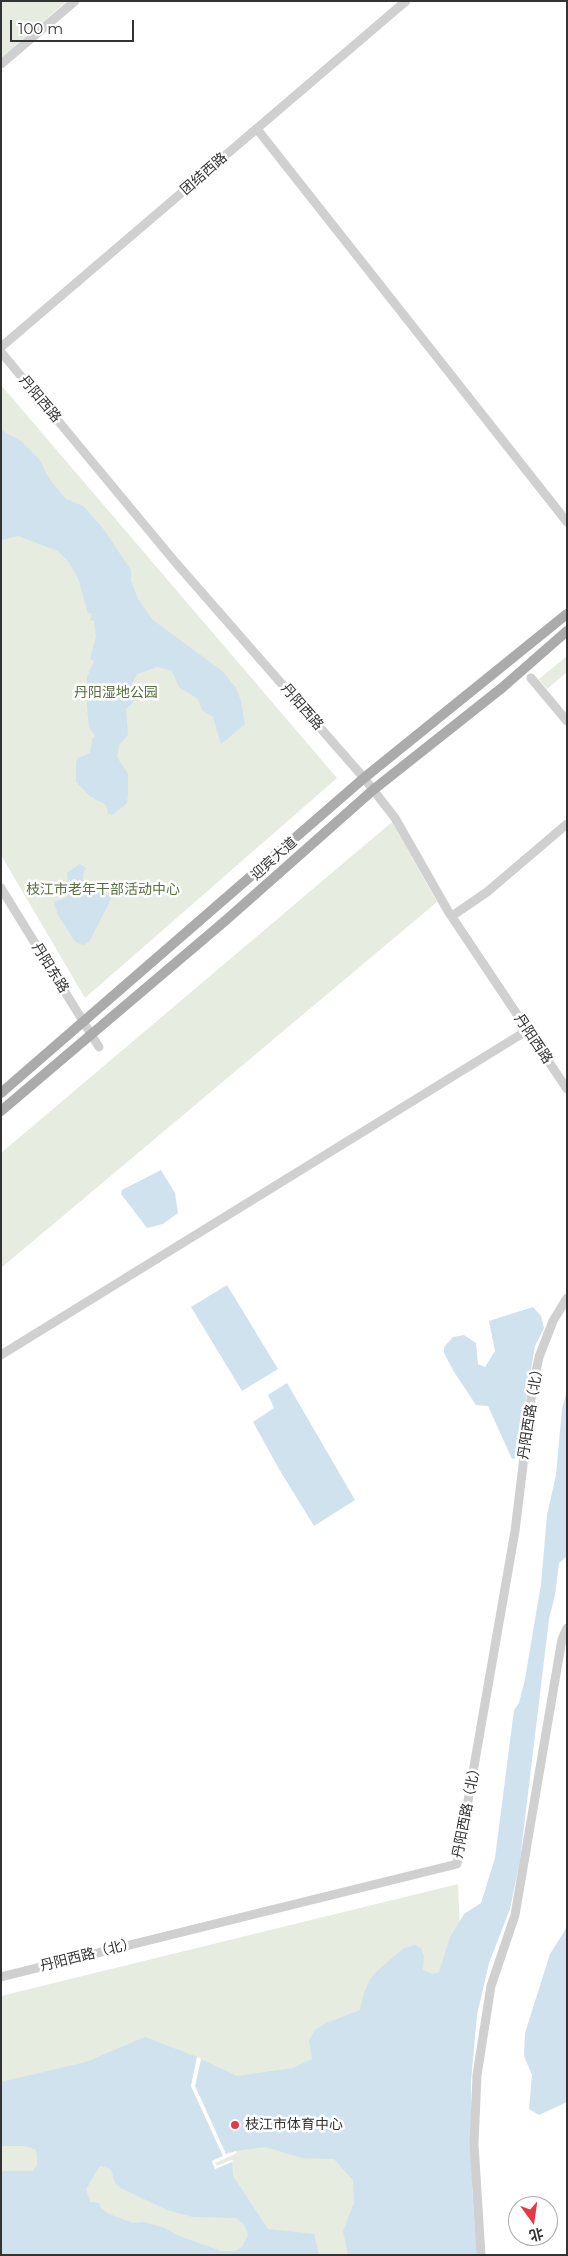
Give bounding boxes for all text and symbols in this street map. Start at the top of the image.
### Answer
scale bar [12,10,136,42]
text: 100 m [18,19,63,38]
street label: 团结西路 [177,149,231,199]
street label: 丹阳西路 [16,372,64,426]
street label: 丹阳西路 [277,680,327,734]
park label: 丹阳湿地公园 [74,685,158,701]
street label: 迎宾大道 [248,834,300,884]
park label: 枝江市老年干部活动中心 [26,882,180,898]
street label: 丹阳东路 [28,940,72,996]
street label: 丹阳西路 [510,1011,556,1067]
street label: 丹阳西路（北） [515,1361,547,1461]
street label: 丹阳西路（北） [449,1760,485,1860]
street label: 丹阳西路（北） [38,1935,138,1975]
place label: 枝江市体育中心 [245,2117,343,2133]
marker: 枝江市体育中心 [229,2119,241,2131]
north arrow [508,2196,558,2246]
text: 北 [527,2224,545,2245]

